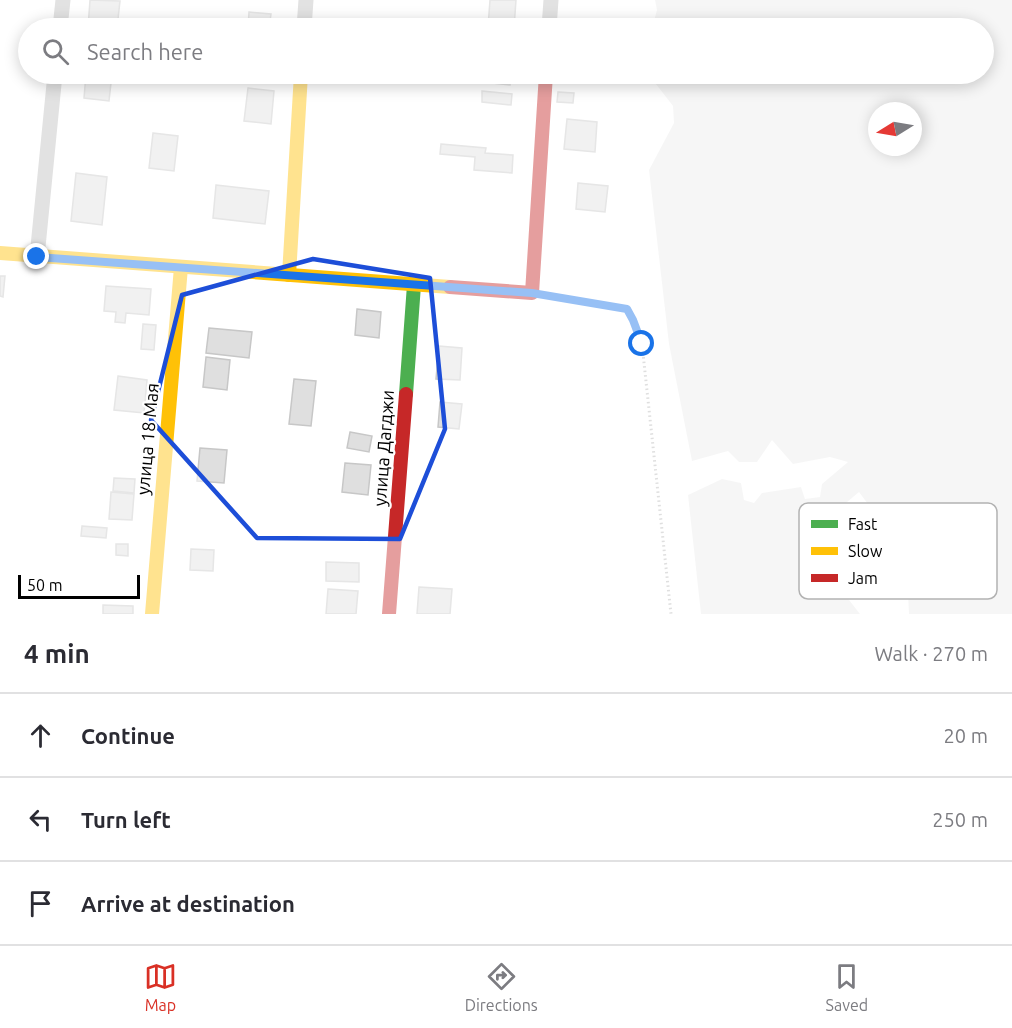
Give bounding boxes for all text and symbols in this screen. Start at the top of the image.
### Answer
search box [18,18,994,84]
icon: search [39,35,72,68]
text: Search here [87,39,203,64]
north arrow [868,102,922,156]
route end [23,243,49,269]
route start [628,330,654,356]
street label: улица 18 Мая [132,382,162,496]
street label: улица Дагджи [369,389,397,507]
legend [799,503,997,599]
text: Fast [848,515,878,533]
text: Slow [848,542,883,560]
text: Jam [848,569,878,587]
scale bar [18,572,140,600]
text: 50 m [27,576,63,594]
text: 4 min [24,639,90,668]
text: Walk · 270 m [875,642,988,665]
icon: ahead [24,719,57,752]
text: Continue [81,723,175,748]
text: 20 m [944,724,988,747]
icon: left [24,803,57,836]
text: Turn left [81,807,171,832]
text: 250 m [932,808,988,831]
icon: arrive [24,887,57,920]
text: Arrive at destination [81,891,295,916]
tab: Map [144,960,177,1014]
tab: Directions [465,960,538,1014]
tab: Saved [826,960,868,1014]

